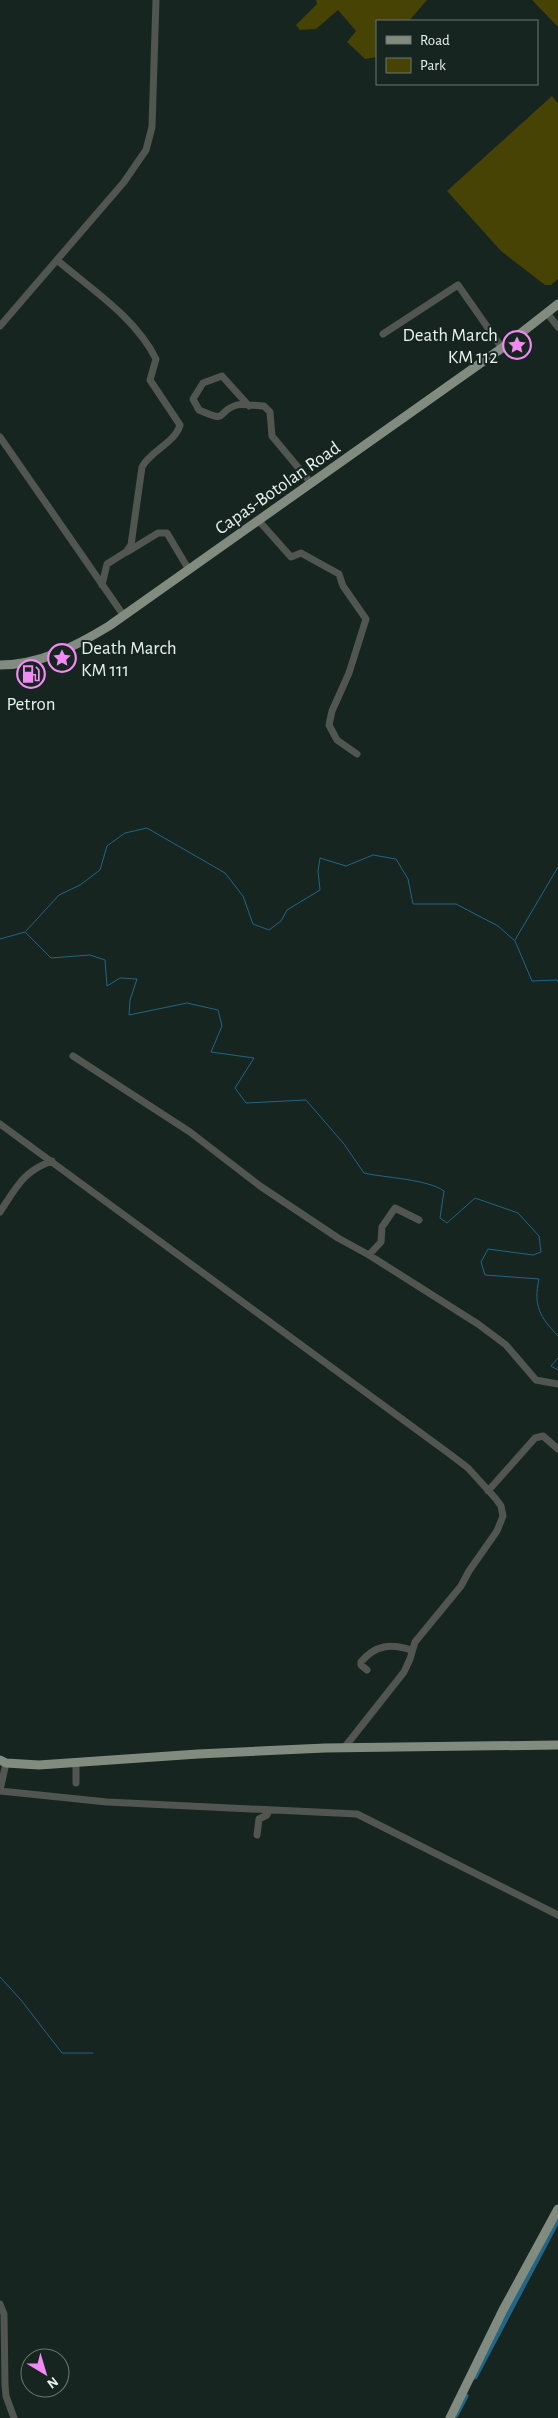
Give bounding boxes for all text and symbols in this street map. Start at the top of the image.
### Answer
legend [376,20,538,85]
text: Road [420,33,450,48]
text: Park [420,58,446,73]
place label: Death March KM 112 [402,326,498,367]
place icon: Death March KM 112 [502,330,532,360]
street label: Capas-Botolan Road [212,438,344,538]
place label: Death March KM 111 [81,639,177,680]
place icon: Death March KM 111 [47,643,77,673]
fuel station icon: Petron [16,659,46,689]
place label: Petron [7,695,55,714]
north arrow [20,2348,70,2398]
text: N [44,2374,61,2391]

